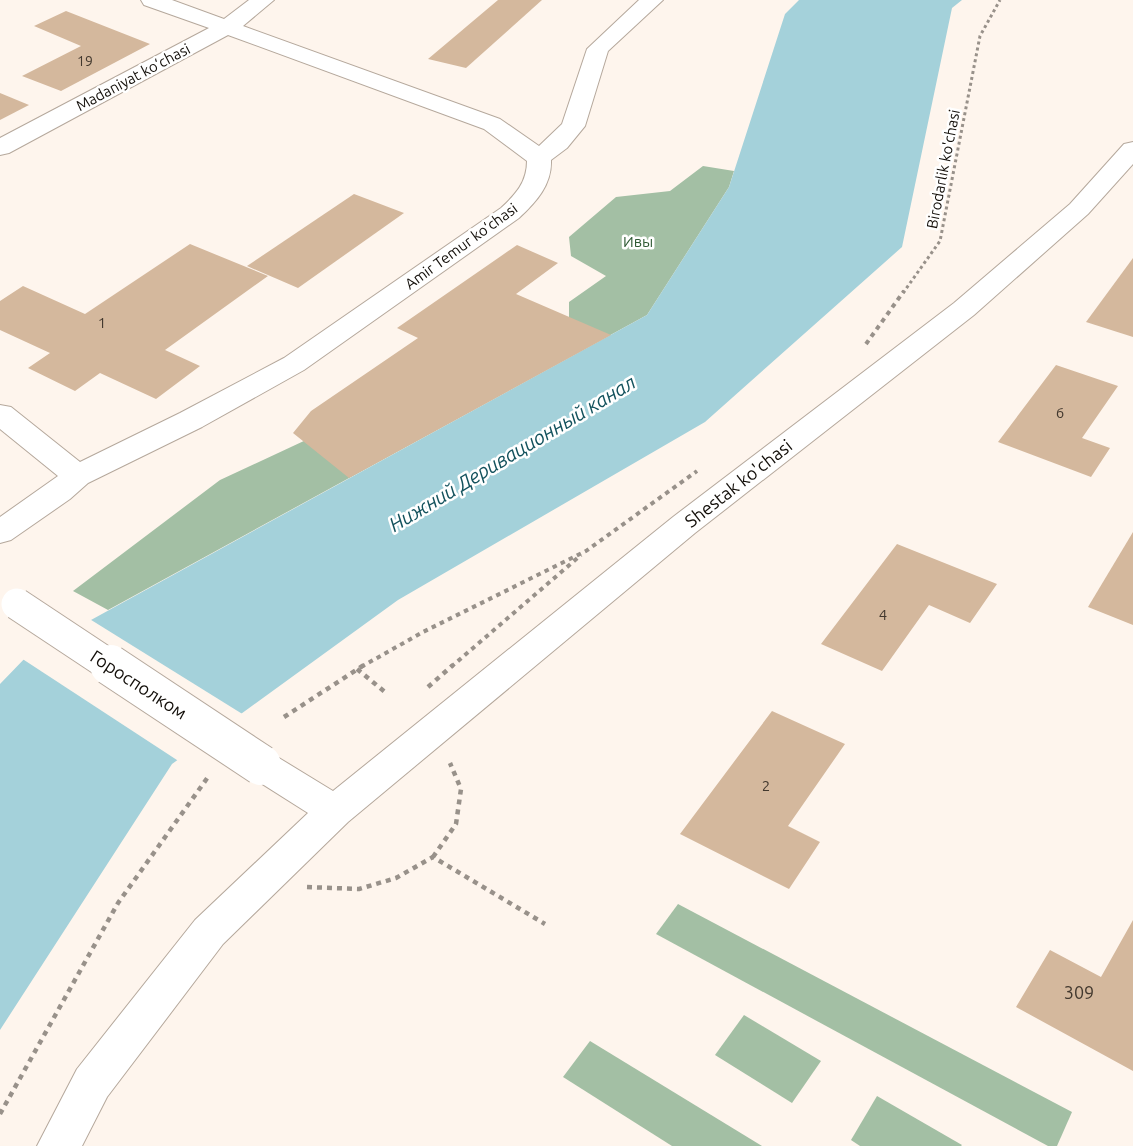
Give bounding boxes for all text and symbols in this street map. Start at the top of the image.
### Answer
street label: Madaniyat ko‘chasi [73,40,193,114]
house number: 19 [77,53,93,69]
street label: Birodarlik ko'chasi [923,108,963,230]
street label: Amir Temur ko‘chasi [402,200,520,292]
park label: Ивы [623,233,653,250]
house number: 1 [98,314,106,331]
water label: Нижний Деривационный канал [385,370,640,536]
house number: 6 [1056,404,1064,421]
street label: Shestak ko'chasi [681,435,795,531]
house number: 4 [879,606,887,623]
street label: Горосполком [87,645,191,723]
house number: 2 [762,777,770,794]
house number: 309 [1064,982,1094,1002]

